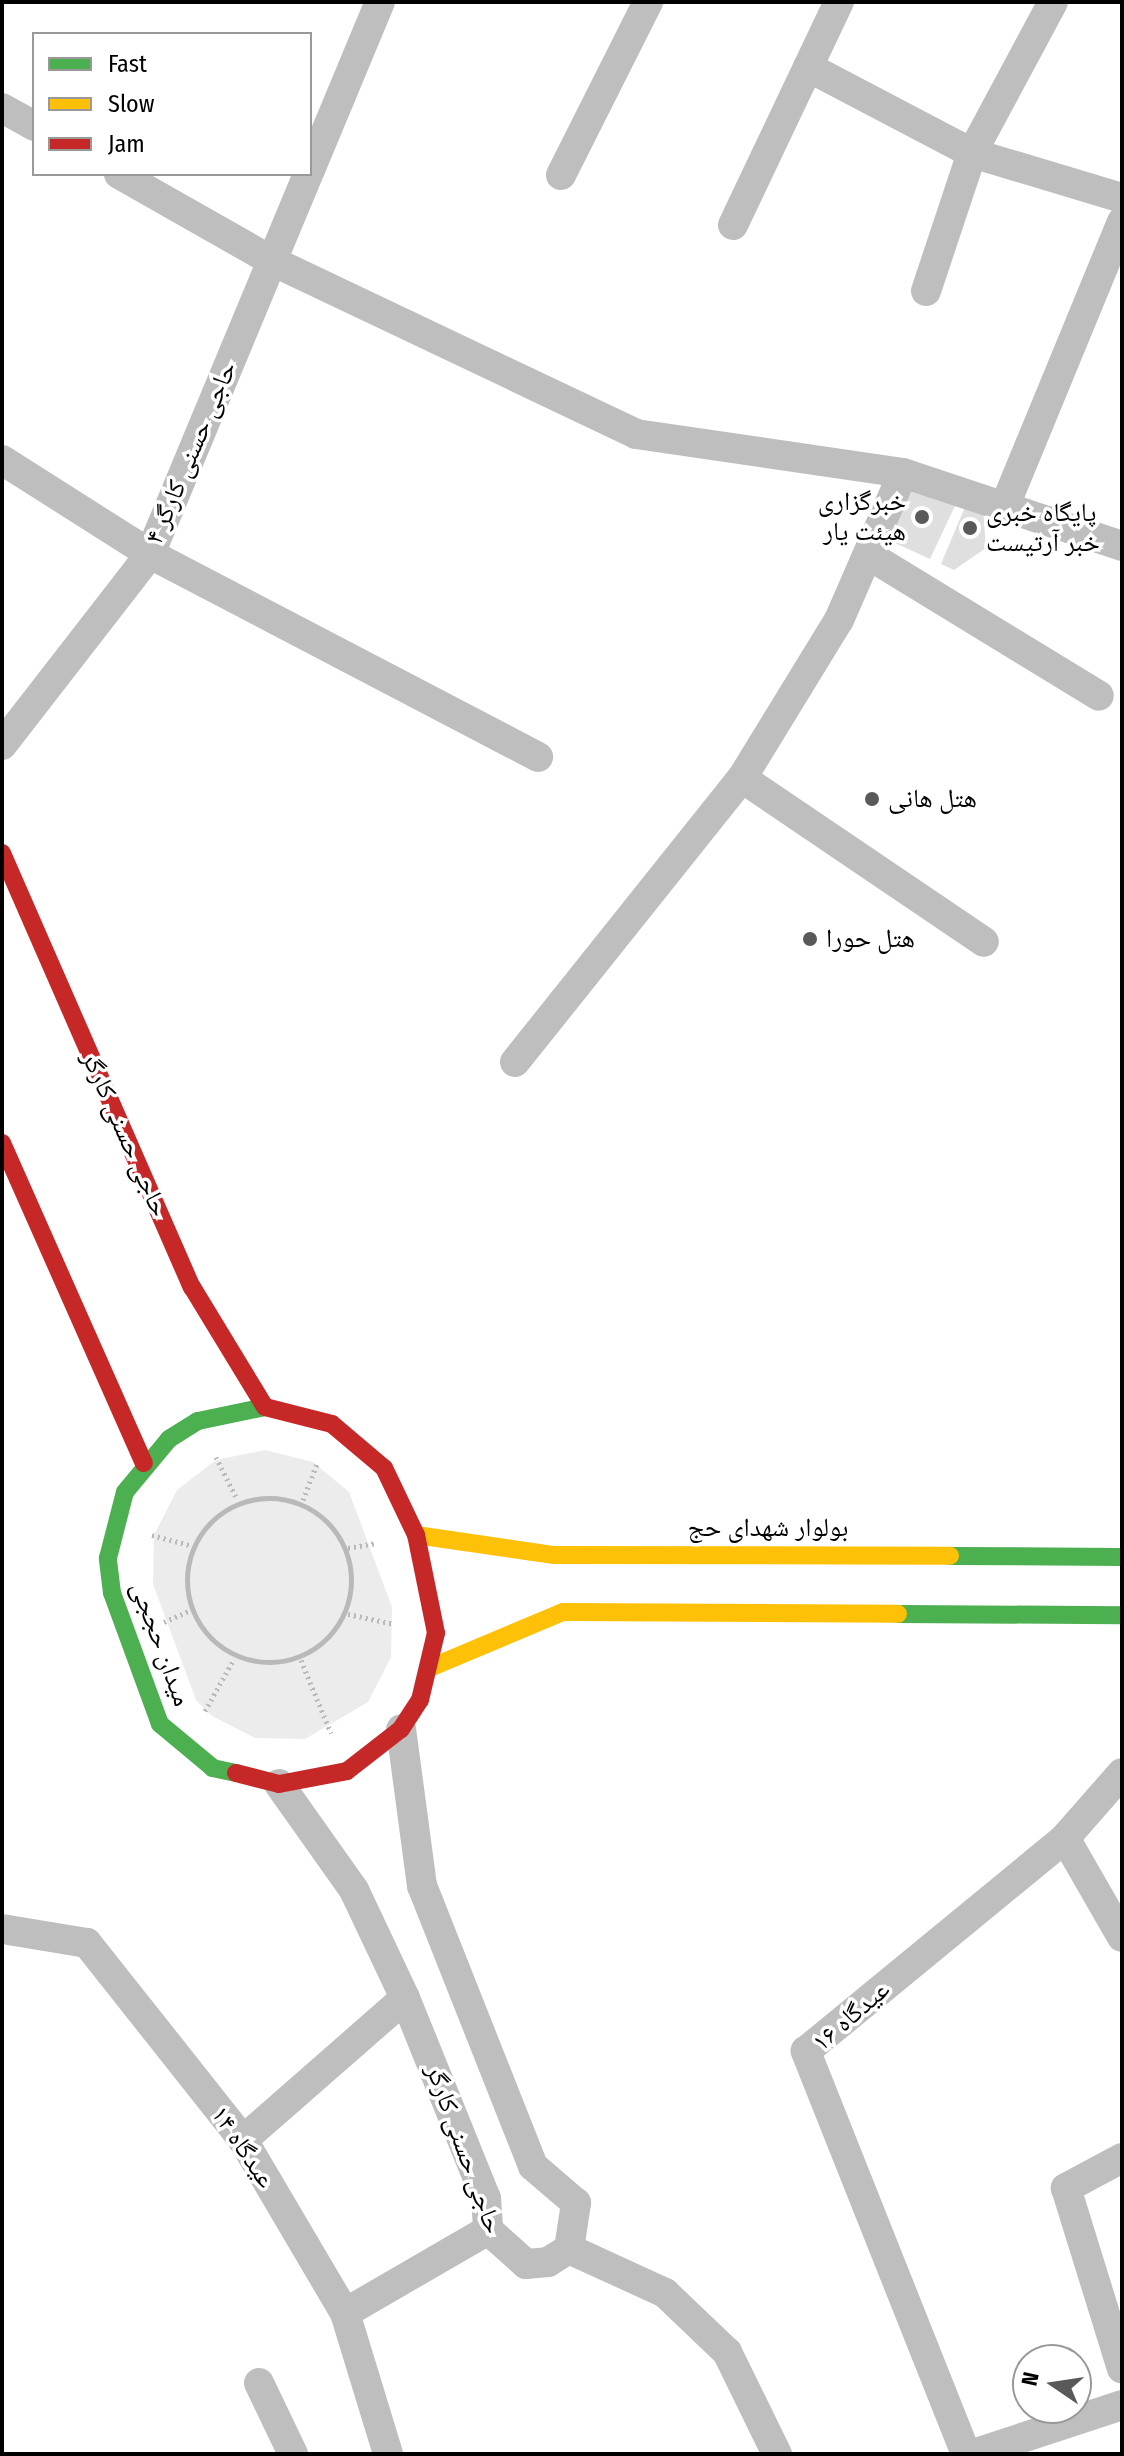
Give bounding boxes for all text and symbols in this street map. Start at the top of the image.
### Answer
legend [32,32,312,176]
text: Fast [108,50,147,78]
text: Slow [108,90,154,118]
text: Jam [108,130,145,158]
street label: حاجی حسنی کارگر ۴ [138,357,244,549]
place label: خبرگزاری هیئت یار [818,486,906,548]
place label: پایگاه خبری خبر آرتیست [986,497,1100,558]
marker: خبرگزاری هیئت یار [913,508,931,526]
marker: پایگاه خبری خبر آرتیست [961,519,979,537]
place label: هتل هانی [888,783,977,815]
marker: هتل هانی [863,790,881,808]
place label: هتل حورا [826,923,915,955]
marker: هتل حورا [801,930,819,948]
street label: حاجی حسنی کارگر [75,1047,175,1221]
street label: بولوار شهدای حج [688,1512,848,1544]
street label: میدان حججی [124,1578,198,1710]
street label: عیدگاه ۱۶ [806,1974,896,2058]
street label: حاجی حسنی کارگر [419,2060,509,2238]
street label: عیدگاه ۱۴ [204,2100,282,2194]
north arrow [1012,2344,1092,2424]
text: N [1015,2369,1045,2388]

